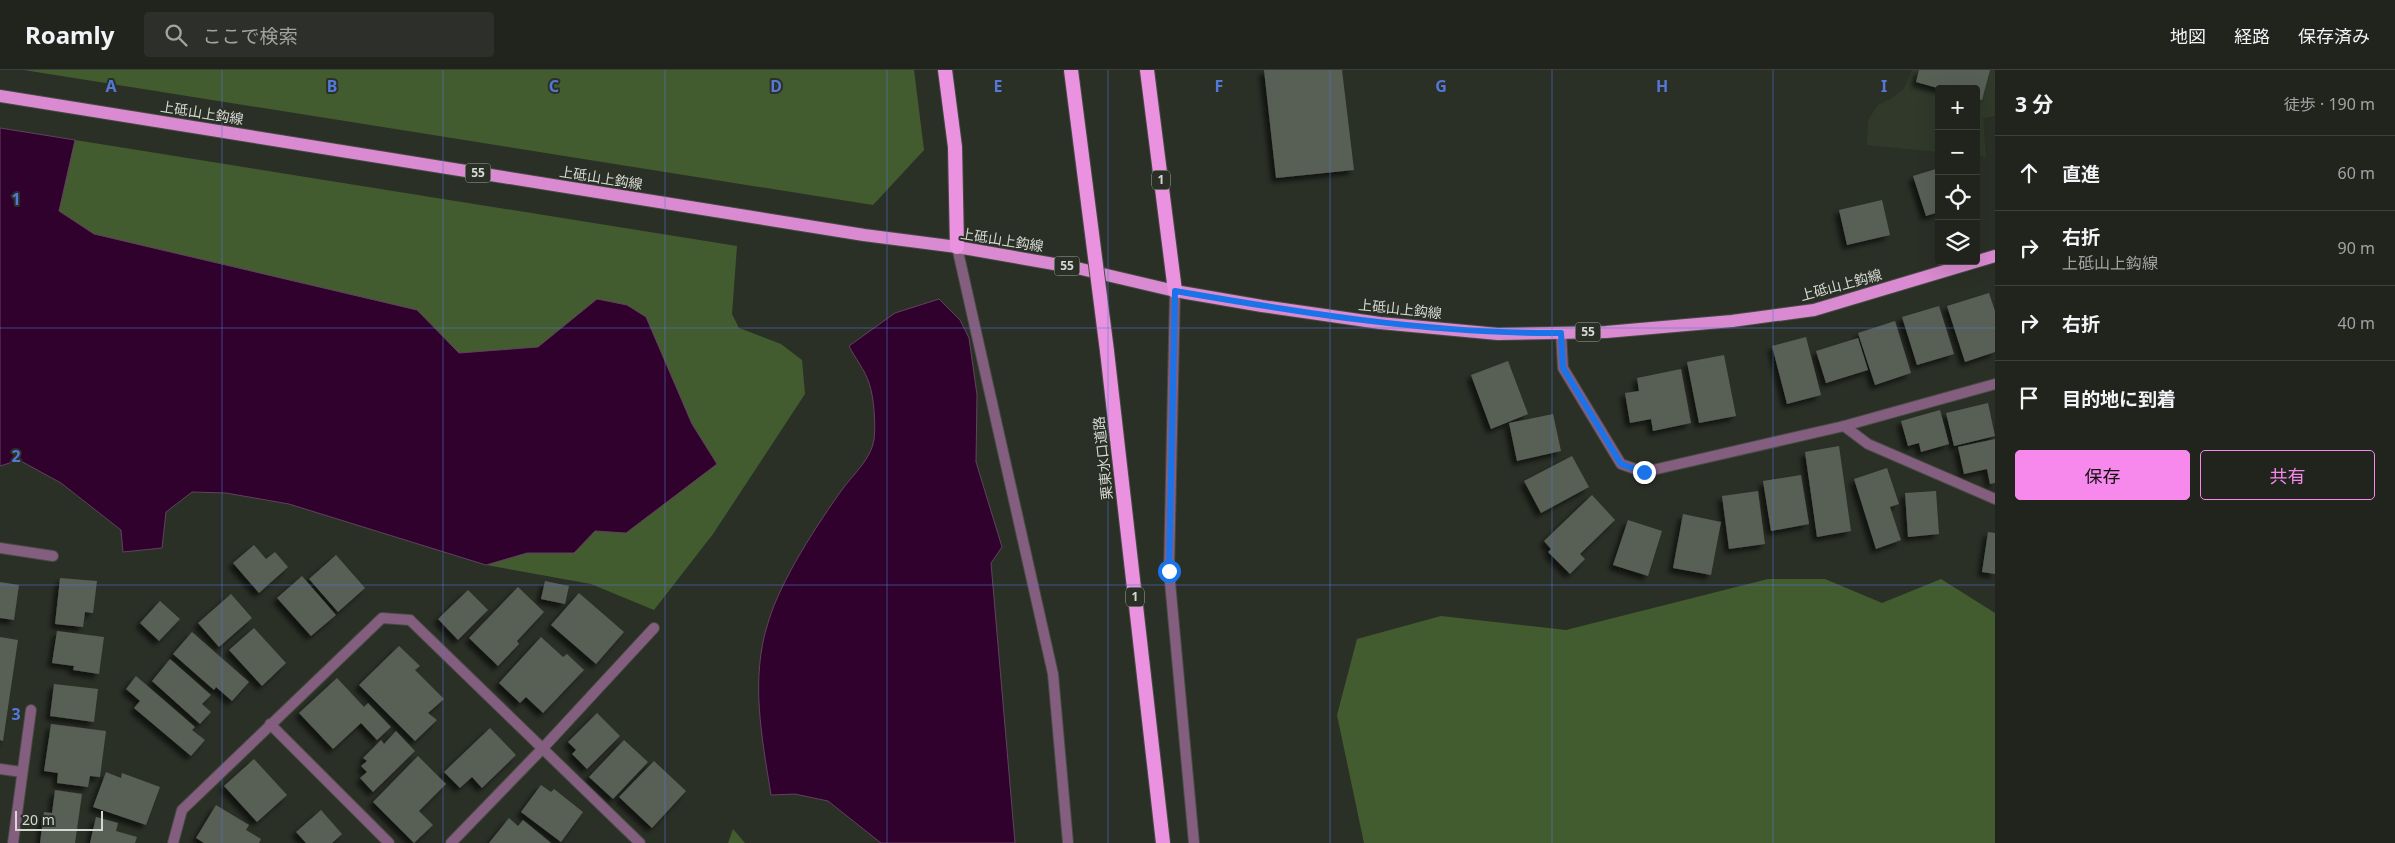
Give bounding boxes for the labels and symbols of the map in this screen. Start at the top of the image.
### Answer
text: A [105,75,117,97]
text: B [327,75,337,97]
text: C [549,75,559,97]
text: D [770,75,782,97]
text: E [994,75,1003,97]
text: F [1215,75,1223,97]
text: G [1435,75,1447,97]
text: H [1656,75,1668,97]
text: I [1881,75,1887,97]
street label: 上砥山上鈎線 [159,97,245,128]
street label: 上砥山上鈎線 [558,162,644,193]
road number: 55 [466,164,490,182]
road number: 1 [1152,170,1170,190]
text: 1 [11,188,21,210]
street label: 上砥山上鈎線 [959,224,1045,255]
road number: 55 [1054,257,1080,276]
street label: 上砥山上鈎線 [1798,264,1884,305]
street label: 上砥山上鈎線 [1357,295,1443,322]
road number: 55 [1576,322,1600,342]
street label: 栗東水口道路 [1089,415,1116,501]
text: 2 [11,445,21,467]
route end [1633,461,1656,484]
route start [1158,560,1181,583]
road number: 1 [1126,588,1144,606]
text: 3 [11,703,21,725]
scale bar [15,808,102,831]

